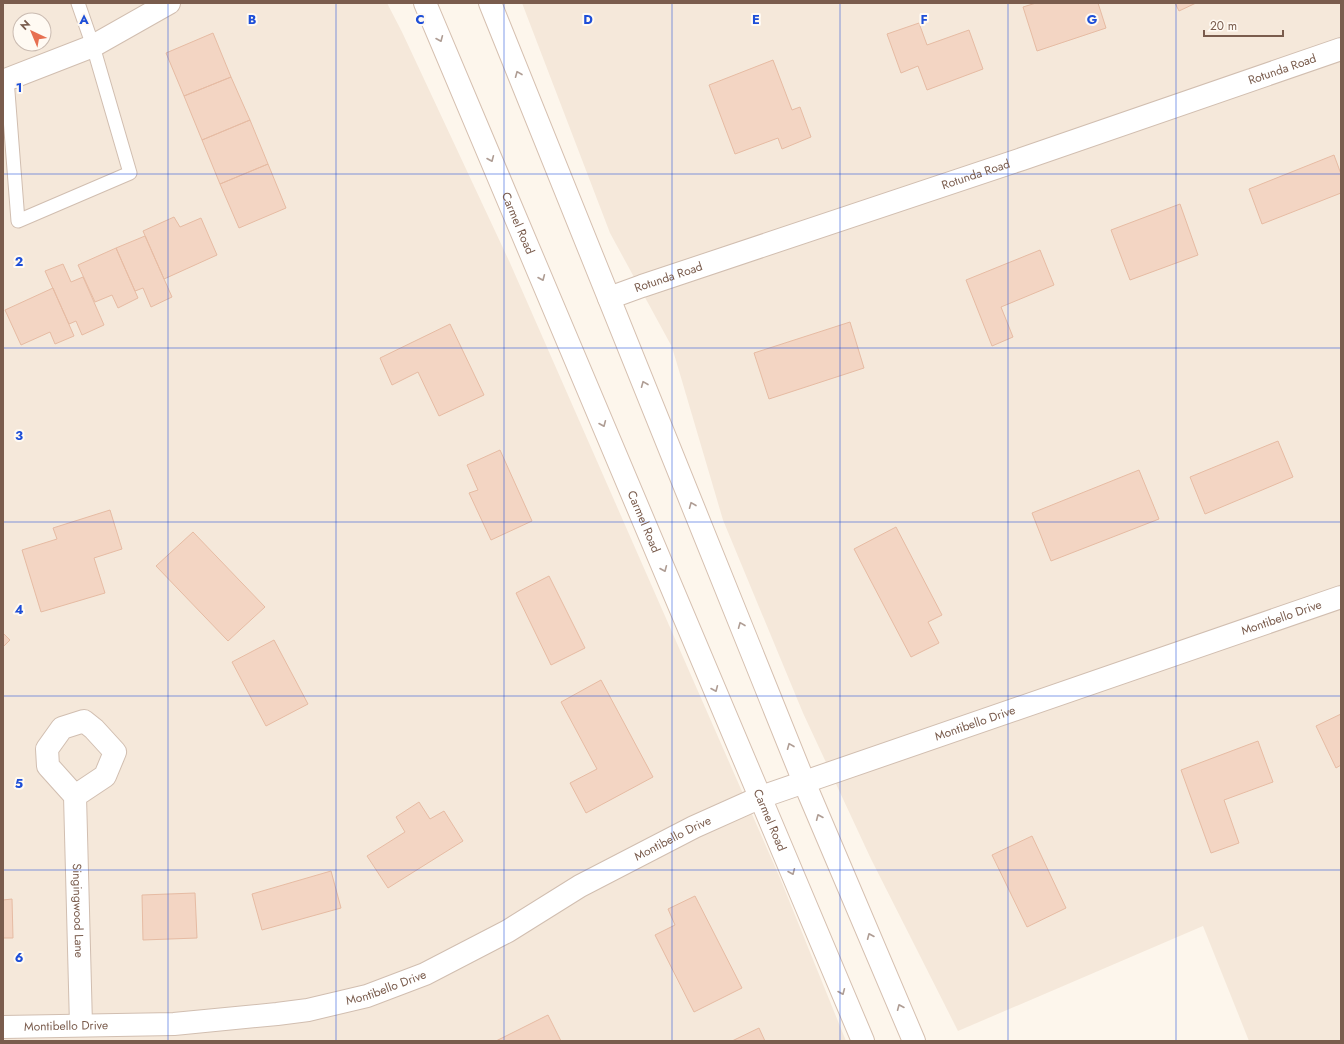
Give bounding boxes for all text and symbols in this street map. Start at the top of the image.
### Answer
text: A [78,10,89,29]
text: B [248,10,257,29]
text: C [415,10,425,29]
text: D [583,10,593,29]
text: E [752,10,760,29]
text: F [920,10,928,29]
text: G [1087,10,1098,29]
north arrow [12,12,52,52]
scale bar [1204,12,1283,38]
text: N [16,16,34,34]
text: 20 m [1210,17,1237,35]
one-way arrow [436,35,444,42]
street label: Rotunda Road [1246,49,1319,89]
one-way arrow [515,70,523,77]
text: 1 [16,78,22,97]
one-way arrow [486,154,494,162]
street label: Rotunda Road [939,155,1012,194]
street label: Carmel Road [497,189,539,257]
text: 2 [15,252,23,271]
street label: Rotunda Road [632,257,705,297]
one-way arrow [537,275,545,282]
one-way arrow [640,380,648,387]
one-way arrow [598,419,606,427]
text: 3 [15,426,23,445]
street label: Carmel Road [623,488,665,556]
one-way arrow [689,501,697,508]
one-way arrow [660,566,668,573]
street label: Montibello Drive [1239,595,1324,640]
text: 4 [14,600,24,619]
one-way arrow [738,622,746,630]
one-way arrow [710,684,718,692]
street label: Montibello Drive [932,701,1018,745]
one-way arrow [786,742,794,749]
text: 5 [15,774,23,793]
street label: Carmel Road [749,786,791,854]
street label: Montibello Drive [631,811,714,865]
one-way arrow [816,813,824,821]
street label: Singingwood Lane [68,863,88,958]
one-way arrow [787,867,795,875]
one-way arrow [867,933,875,941]
text: 6 [15,948,24,967]
street label: Montibello Drive [344,965,429,1010]
one-way arrow [838,988,846,995]
one-way arrow [897,1003,905,1011]
street label: Montibello Drive [24,1016,108,1036]

